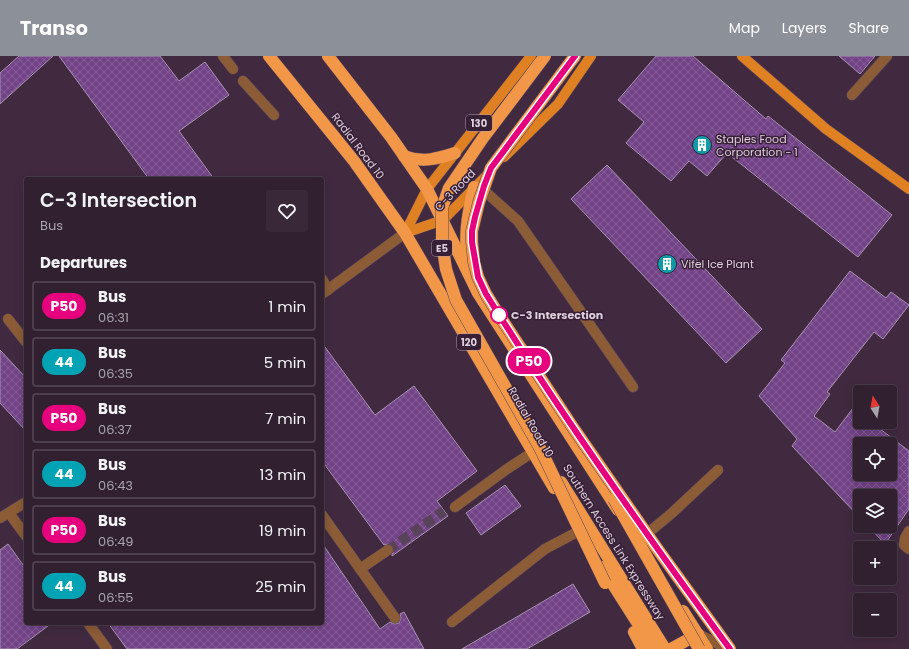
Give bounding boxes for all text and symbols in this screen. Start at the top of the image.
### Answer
text: Transo [20,15,88,42]
text: Map [729,18,760,38]
text: Layers [782,18,826,38]
text: Share [848,18,889,38]
street label: Radial Road 10 [328,110,388,183]
road number: 130 [466,115,492,131]
place label: Staples Food Corporation - 1 [716,131,798,160]
building icon: Staples Food Corporation - 1 [691,134,713,156]
street label: C-3 Road [431,166,479,214]
text: C-3 Intersection [40,187,197,214]
button: heart [266,190,308,232]
text: Bus [40,216,63,235]
road number: E5 [432,240,452,256]
text: Departures [40,252,127,273]
building icon: Vifel Ice Plant [656,253,678,275]
place label: Vifel Ice Plant [681,256,754,272]
text: Bus [98,286,126,307]
text: P50 [51,296,77,316]
text: 1 min [268,296,306,317]
marker: C-3 Intersection [490,306,508,324]
place label: C-3 Intersection [511,307,603,323]
text: 06:31 [98,308,129,327]
road number: 120 [457,334,481,350]
text: Bus [98,342,126,363]
line badge: P50 [506,348,552,374]
text: P50 [516,351,542,371]
text: 44 [55,352,73,372]
text: 5 min [264,352,306,373]
text: 06:35 [98,364,133,383]
street label: Radial Road 10 [504,384,558,460]
north arrow [853,385,897,429]
map controls [853,385,897,637]
text: Bus [98,398,126,419]
text: P50 [51,408,77,428]
text: 7 min [265,408,306,429]
text: 06:37 [98,420,132,439]
button: locate [853,437,897,481]
text: Bus [98,454,126,475]
street label: Southern Access Link Expressway [559,461,669,624]
text: 44 [55,464,73,484]
text: 13 min [260,464,306,485]
text: 06:43 [98,476,133,495]
button: layers [853,489,897,533]
text: Bus [98,510,126,531]
text: P50 [51,520,77,540]
text: 19 min [259,520,306,541]
text: 06:49 [98,532,134,551]
button: + [853,541,897,585]
text: Bus [98,566,126,587]
text: 44 [55,576,73,596]
text: 25 min [255,576,306,597]
text: 06:55 [98,588,134,607]
button: − [853,593,897,637]

